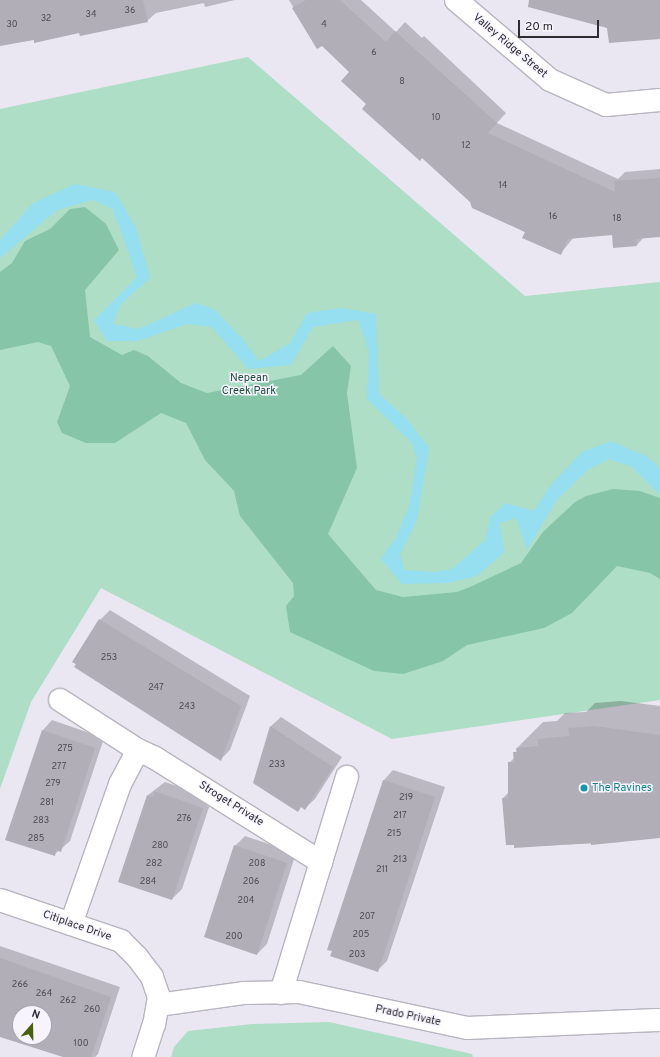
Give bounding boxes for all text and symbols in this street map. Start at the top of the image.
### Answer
house number: 36 [125,6,135,16]
house number: 34 [85,10,97,20]
street label: Valley Ridge Street [470,11,550,81]
scale bar [520,12,601,38]
house number: 32 [41,14,51,24]
text: 20 m [525,19,553,35]
house number: 30 [6,20,18,30]
house number: 4 [321,20,327,30]
house number: 6 [371,48,377,58]
house number: 8 [399,77,405,87]
house number: 10 [431,113,441,123]
house number: 12 [462,141,470,151]
house number: 14 [499,181,507,191]
house number: 16 [549,212,557,222]
house number: 18 [613,214,621,224]
park label: Nepean Creek Park [222,372,276,398]
house number: 253 [101,653,117,663]
house number: 247 [148,683,164,693]
house number: 243 [179,702,195,712]
house number: 275 [57,744,73,754]
house number: 233 [269,760,285,770]
house number: 277 [51,762,67,772]
house number: 279 [45,779,61,789]
street label: Stroget Private [196,779,266,829]
place label: The Ravines [592,781,652,795]
marker: The Ravines [579,783,589,793]
house number: 219 [399,793,413,803]
house number: 281 [40,798,54,808]
house number: 217 [393,811,407,821]
house number: 276 [176,814,192,824]
house number: 283 [33,816,49,826]
house number: 215 [387,829,401,839]
house number: 285 [28,834,44,844]
house number: 280 [152,841,168,851]
house number: 213 [393,855,407,865]
house number: 282 [146,859,162,869]
house number: 208 [249,859,265,869]
house number: 211 [376,865,388,875]
house number: 284 [140,877,156,887]
house number: 206 [243,877,259,887]
house number: 204 [238,896,254,906]
street label: Citiplace Drive [41,908,113,944]
house number: 207 [359,912,375,922]
house number: 205 [353,930,369,940]
house number: 200 [226,932,242,942]
house number: 203 [349,950,365,960]
house number: 266 [12,980,28,990]
house number: 264 [36,989,52,999]
house number: 262 [60,996,76,1006]
street label: Prado Private [374,1003,442,1029]
north arrow [12,1005,52,1045]
house number: 260 [84,1005,100,1015]
text: N [30,1007,42,1023]
house number: 100 [74,1039,88,1049]

